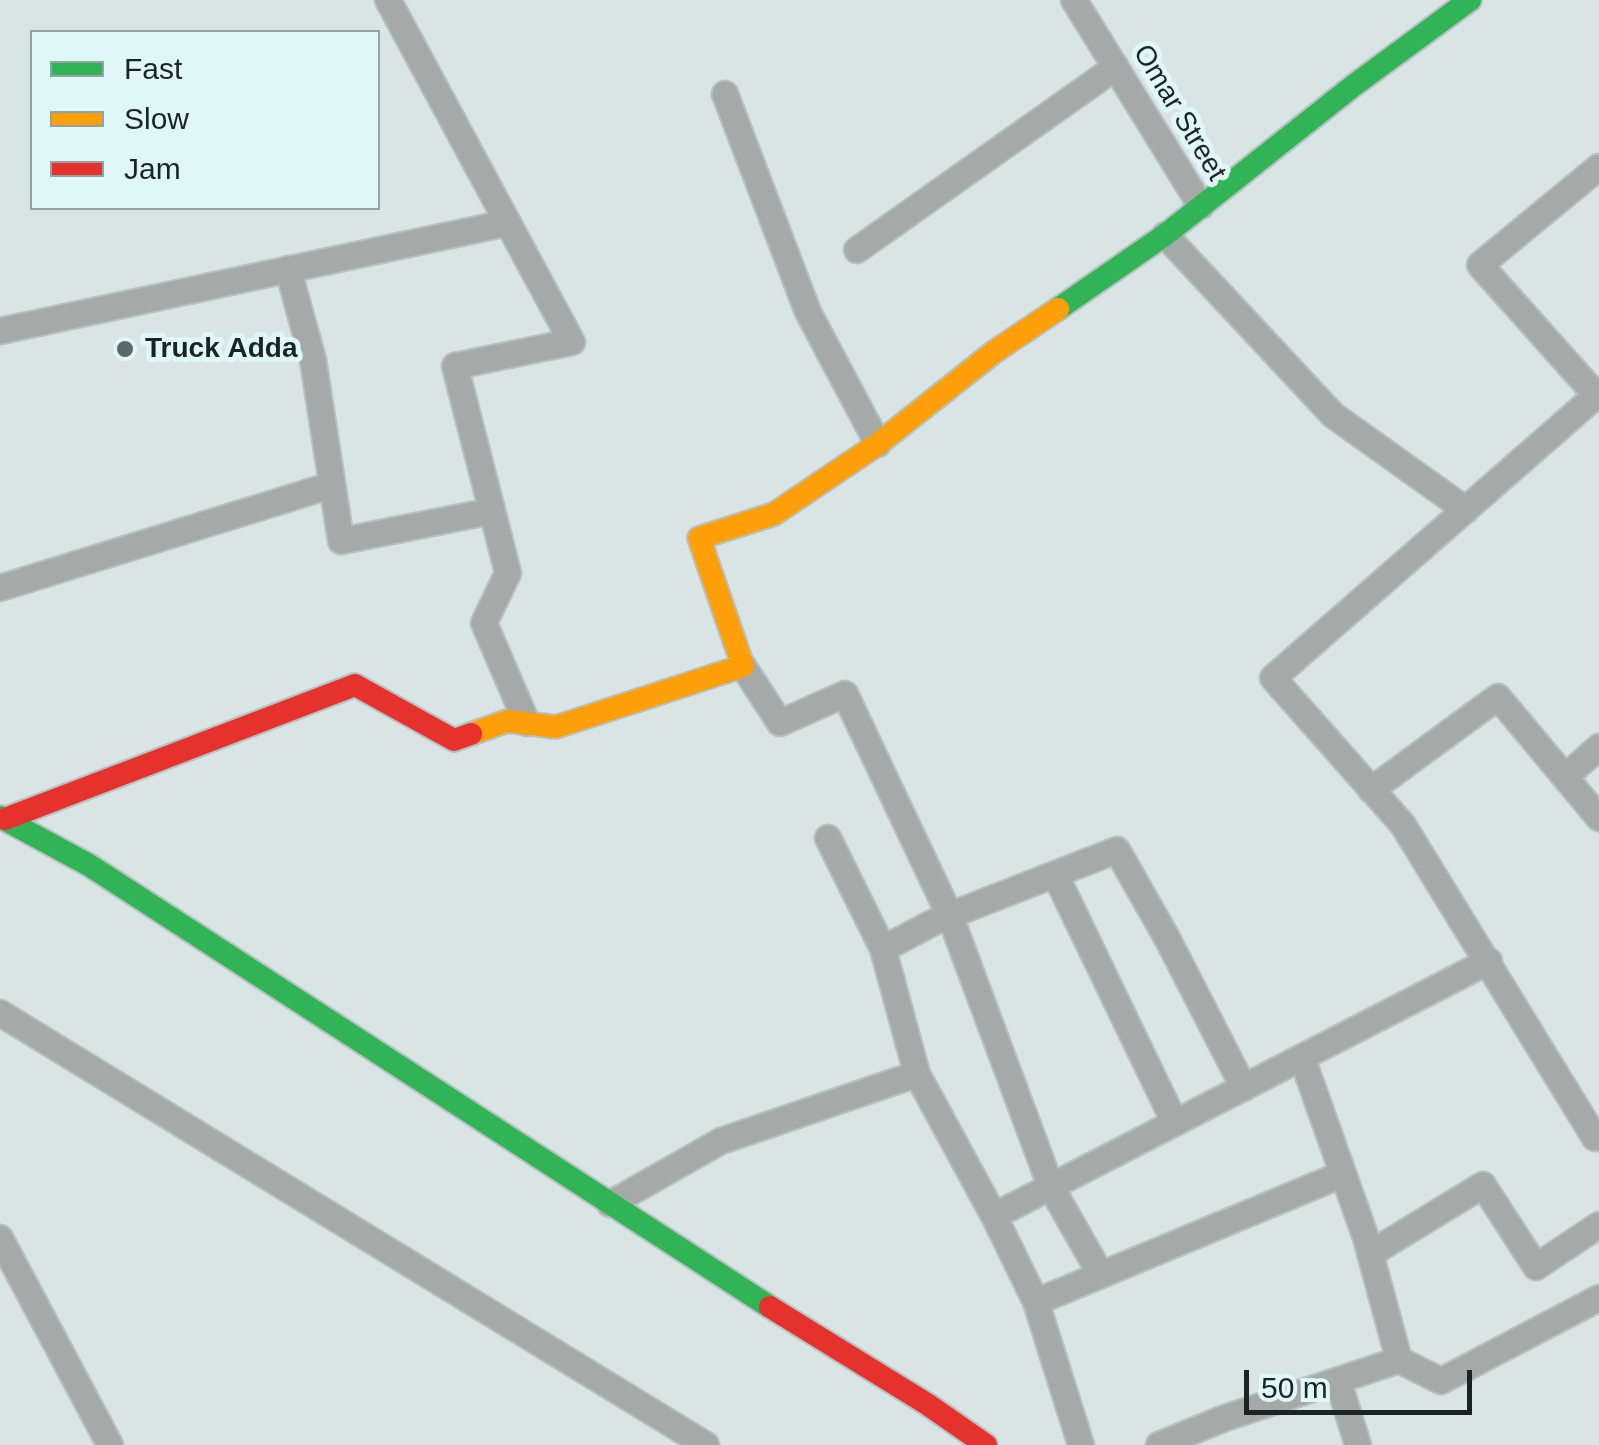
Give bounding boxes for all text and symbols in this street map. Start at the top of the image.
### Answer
legend [30,30,380,210]
street label: Omar Street [1125,39,1233,187]
text: Fast [124,52,182,85]
text: Slow [124,102,189,135]
text: Jam [124,152,181,185]
place label: Truck Adda [145,332,297,366]
marker: Truck Adda [114,338,136,360]
scale bar [1249,1350,1476,1412]
text: 50 m [1261,1371,1328,1404]

